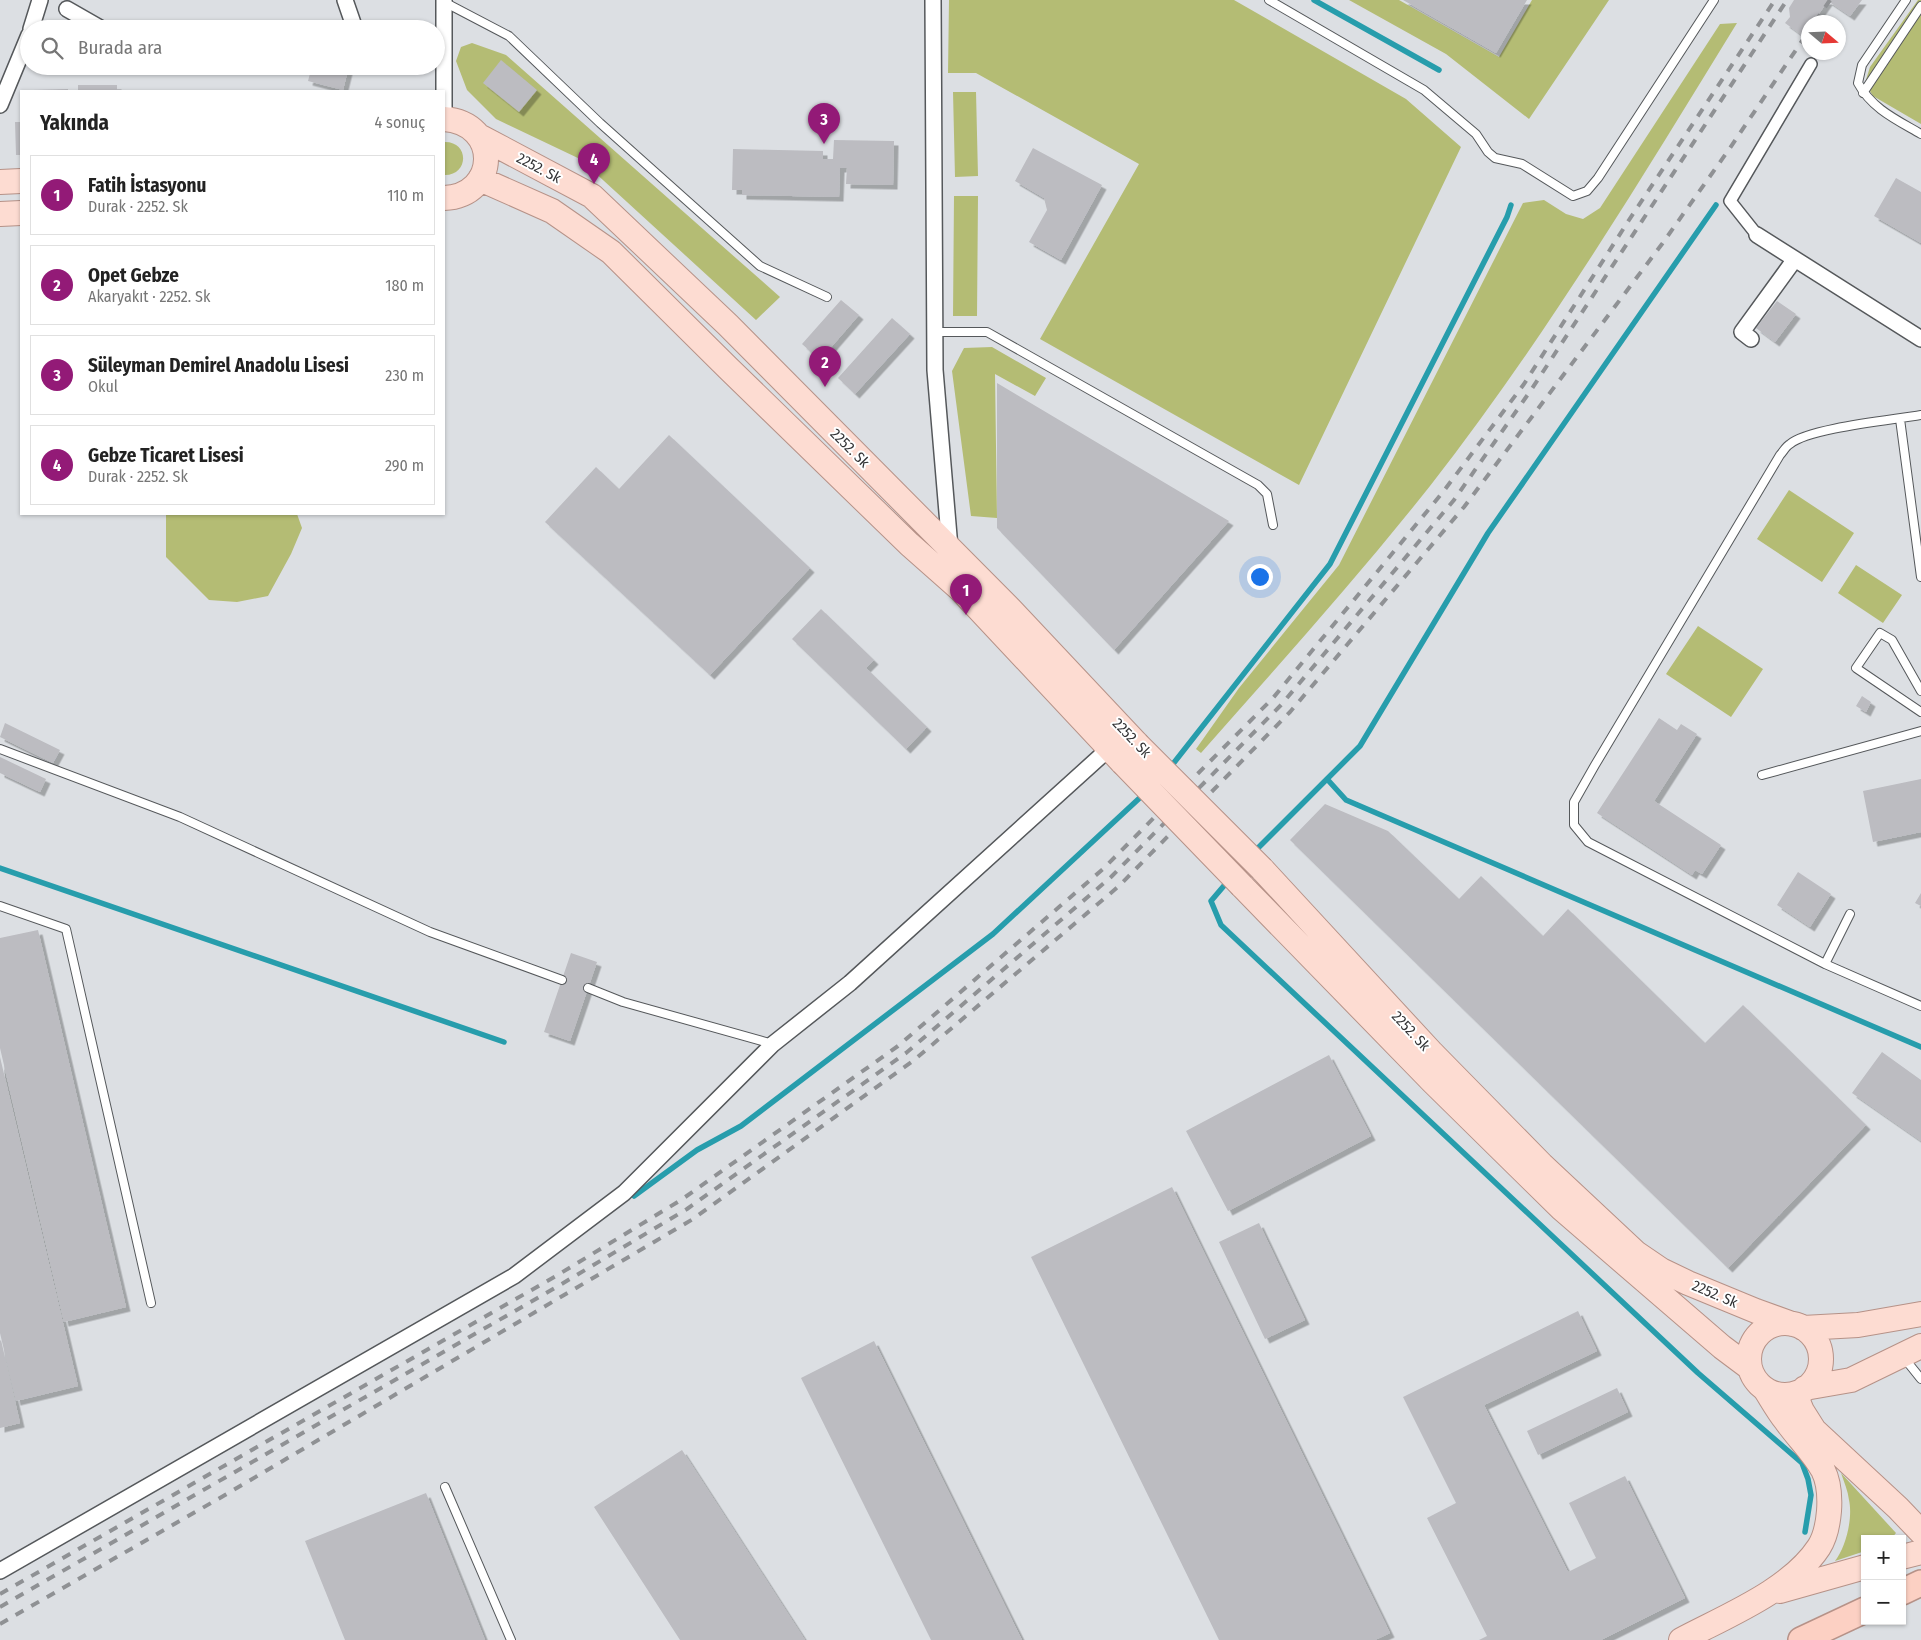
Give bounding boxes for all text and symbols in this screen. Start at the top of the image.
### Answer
north arrow [1801,15,1846,60]
search box [20,20,445,75]
icon: search [38,34,66,62]
text: Burada ara [78,36,162,59]
pin: 3 [808,103,840,144]
text: Yakında [40,110,109,136]
text: 4 sonuç [375,113,425,132]
pin: 4 [578,143,610,184]
street label: 2252. Sk [514,149,564,187]
text: Fatih İstasyonu [88,174,206,197]
text: 1 [54,186,60,205]
text: 110 m [387,186,424,205]
text: Durak · 2252. Sk [88,197,188,216]
text: Opet Gebze [88,264,179,287]
text: 2 [53,276,61,295]
text: 180 m [385,276,424,295]
text: Akaryakıt · 2252. Sk [88,287,210,306]
pin: 2 [809,346,841,387]
text: Süleyman Demirel Anadolu Lisesi [88,354,349,377]
text: 3 [53,366,61,385]
text: 230 m [385,366,424,385]
text: Okul [88,377,118,396]
street label: 2252. Sk [827,425,873,471]
text: Gebze Ticaret Lisesi [88,444,244,467]
text: 4 [53,456,61,475]
text: 290 m [385,456,424,475]
text: Durak · 2252. Sk [88,467,188,486]
your location [1247,564,1273,590]
pin: 1 [950,574,982,615]
street label: 2252. Sk [1109,715,1155,761]
street label: 2252. Sk [1388,1007,1434,1055]
street label: 2252. Sk [1690,1276,1740,1312]
map controls [1861,1535,1906,1625]
button: + [1861,1535,1906,1580]
button: − [1861,1580,1906,1625]

